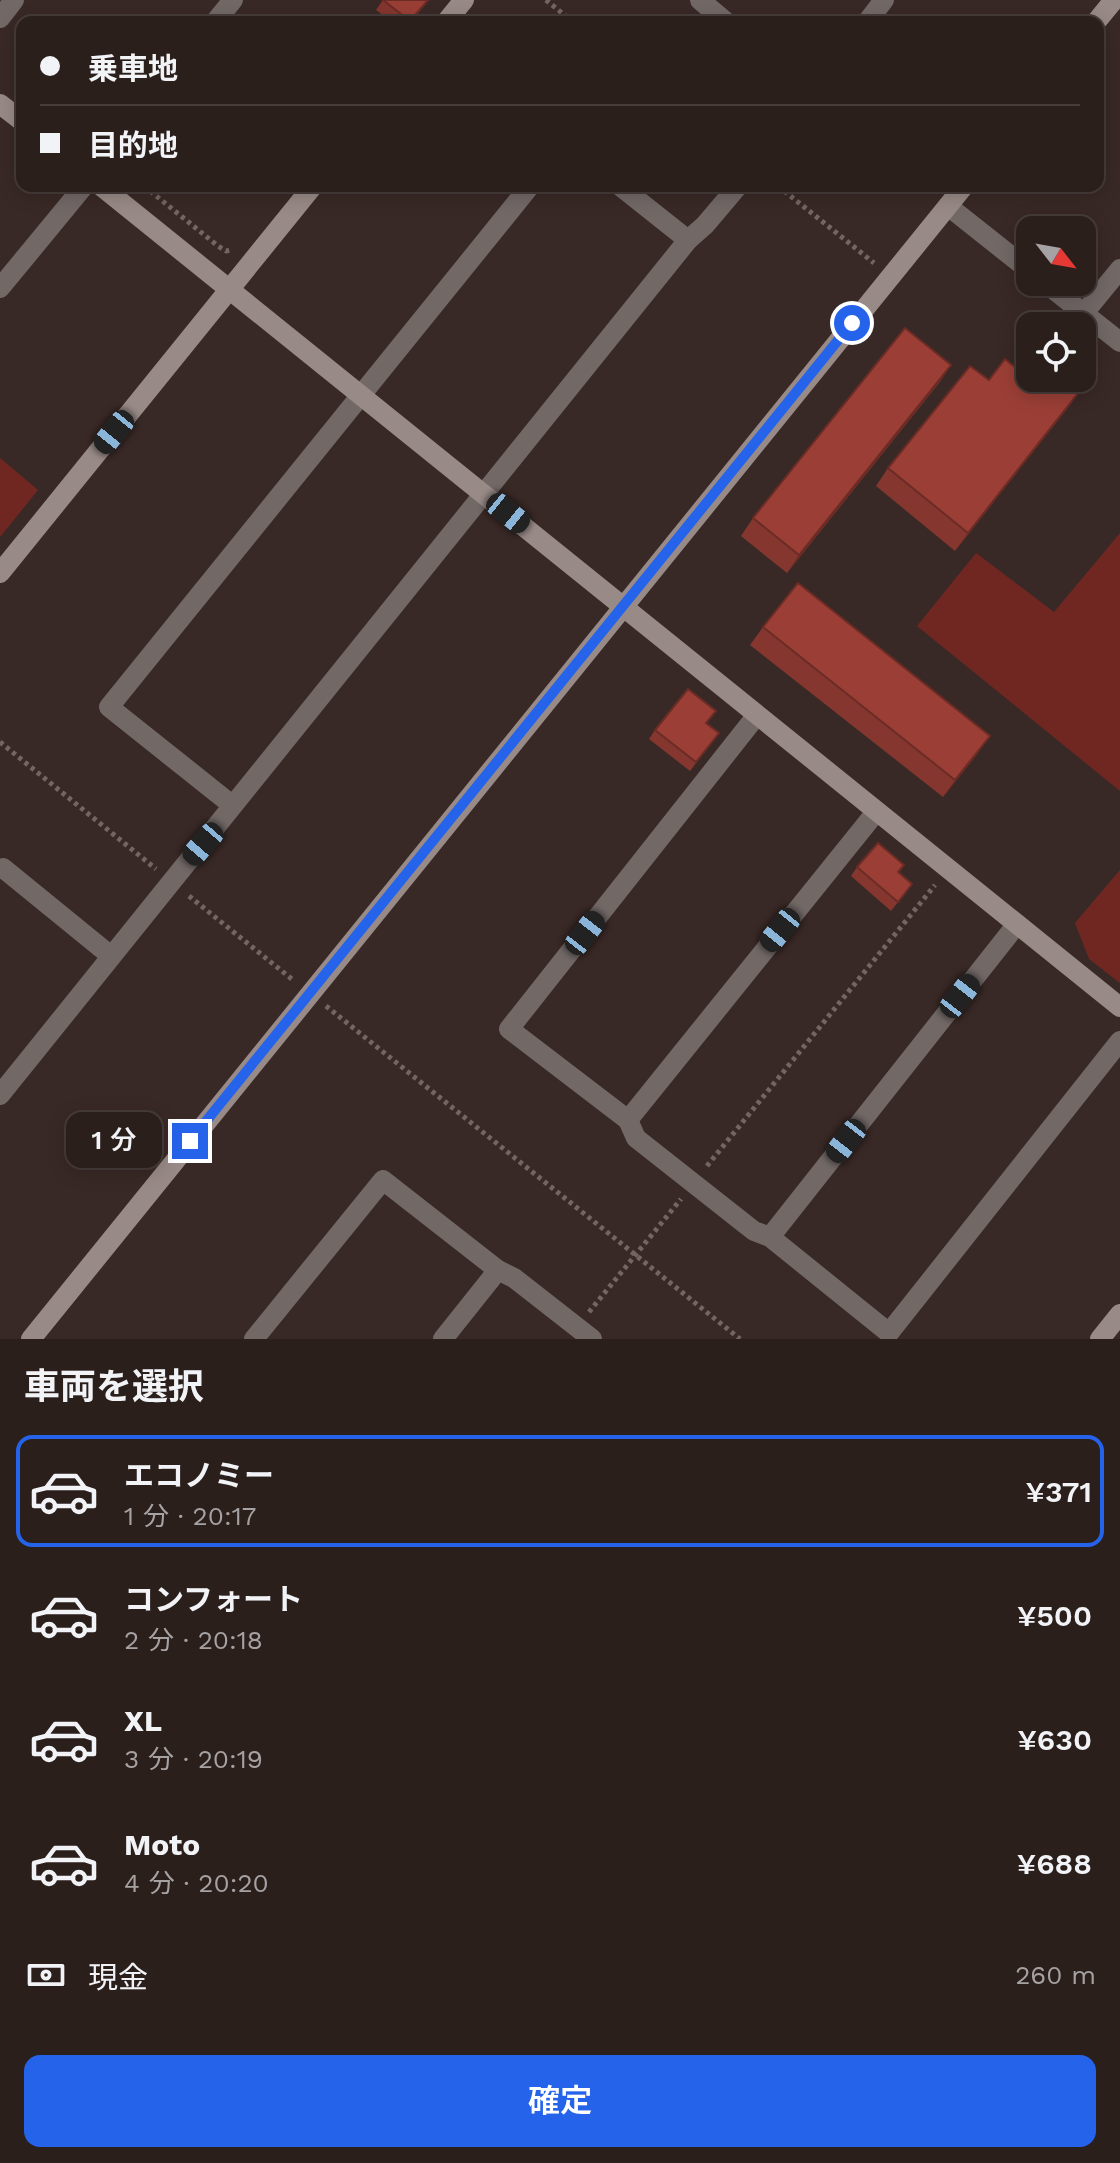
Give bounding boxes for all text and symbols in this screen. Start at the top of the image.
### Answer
text: 乗車地 [88,51,178,86]
text: 目的地 [88,128,178,163]
north arrow [1016,216,1096,296]
map controls [1016,216,1096,392]
route start [834,305,870,341]
button: locate [1016,312,1096,392]
car [90,406,138,458]
car [482,489,534,537]
car [178,818,228,870]
car [756,904,804,956]
car [561,907,609,959]
car [936,970,984,1022]
callout: 1 分 [66,1113,162,1169]
car [822,1115,870,1167]
route end [172,1123,208,1159]
text: 1 分 [92,1125,136,1155]
text: 車両を選択 [24,1366,204,1408]
icon: car [28,1455,100,1527]
text: エコノミー [124,1458,274,1493]
text: ¥371 [1026,1474,1092,1509]
text: 1 分 · 20:17 [124,1501,256,1531]
icon: car [28,1579,100,1651]
text: コンフォート [124,1582,303,1617]
text: ¥500 [1017,1598,1092,1633]
text: 2 分 · 20:18 [124,1625,263,1655]
icon: car [28,1703,100,1775]
text: XL [124,1703,162,1738]
text: ¥630 [1017,1722,1092,1757]
text: 3 分 · 20:19 [124,1744,263,1774]
icon: car [28,1827,100,1899]
text: Moto [124,1827,200,1862]
text: ¥688 [1017,1846,1092,1881]
text: 4 分 · 20:20 [124,1868,269,1898]
icon: cash [24,1953,68,1997]
text: 現金 [88,1960,148,1995]
text: 260 m [1015,1960,1096,1990]
button: 確定 [24,2055,1096,2147]

